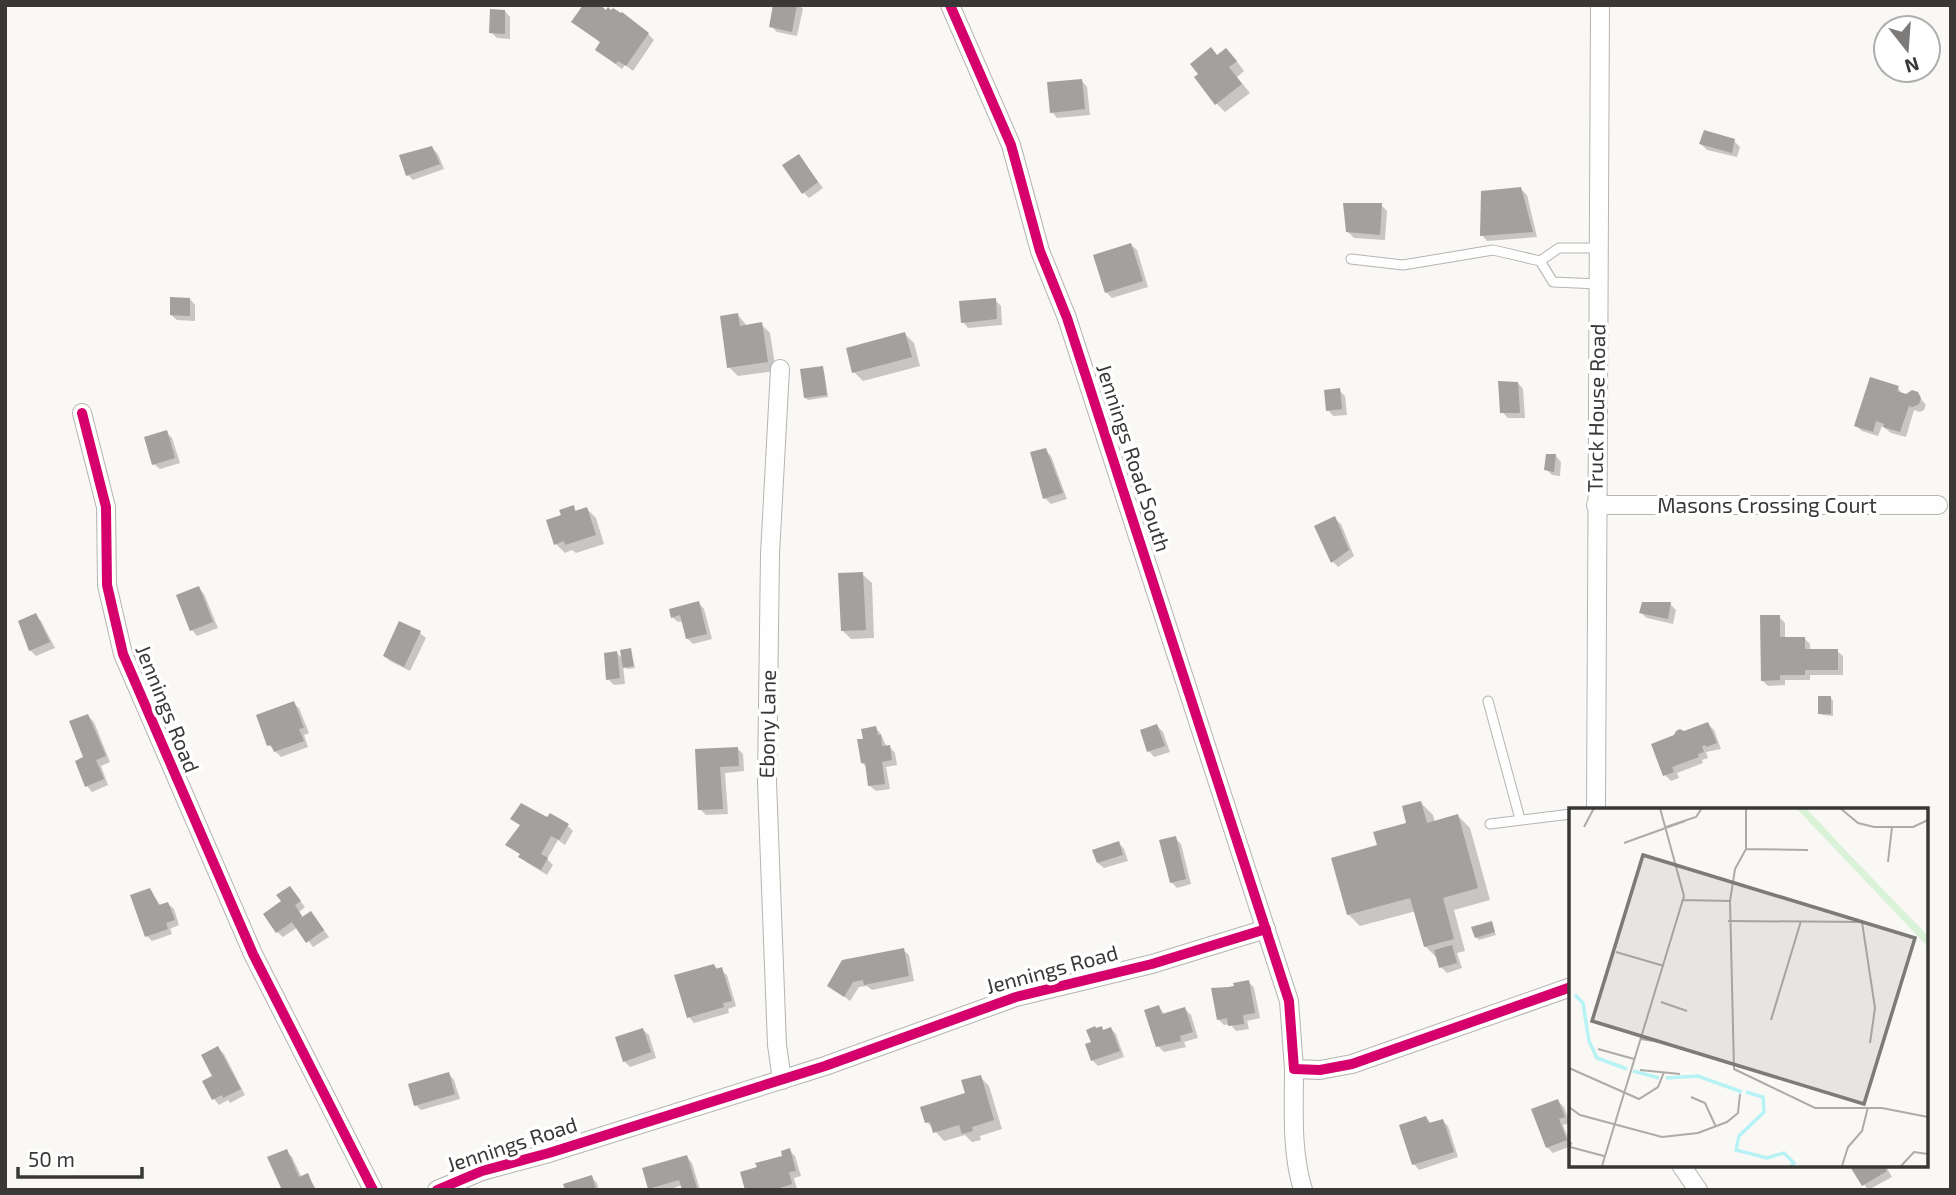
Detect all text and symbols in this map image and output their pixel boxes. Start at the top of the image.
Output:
north arrow [1872,14,1942,84]
text: N [1902,53,1922,79]
street label: Truck House Road [1582,323,1609,493]
street label: Jennings Road South [1092,360,1177,555]
street label: Masons Crossing Court [1657,492,1877,517]
street label: Jennings Road [131,641,205,776]
street label: Ebony Lane [753,669,780,779]
inset map [1569,808,1928,1167]
street label: Jennings Road [983,939,1120,998]
street label: Jennings Road [443,1111,580,1176]
scale bar [18,1136,142,1180]
text: 50 m [28,1146,75,1171]

